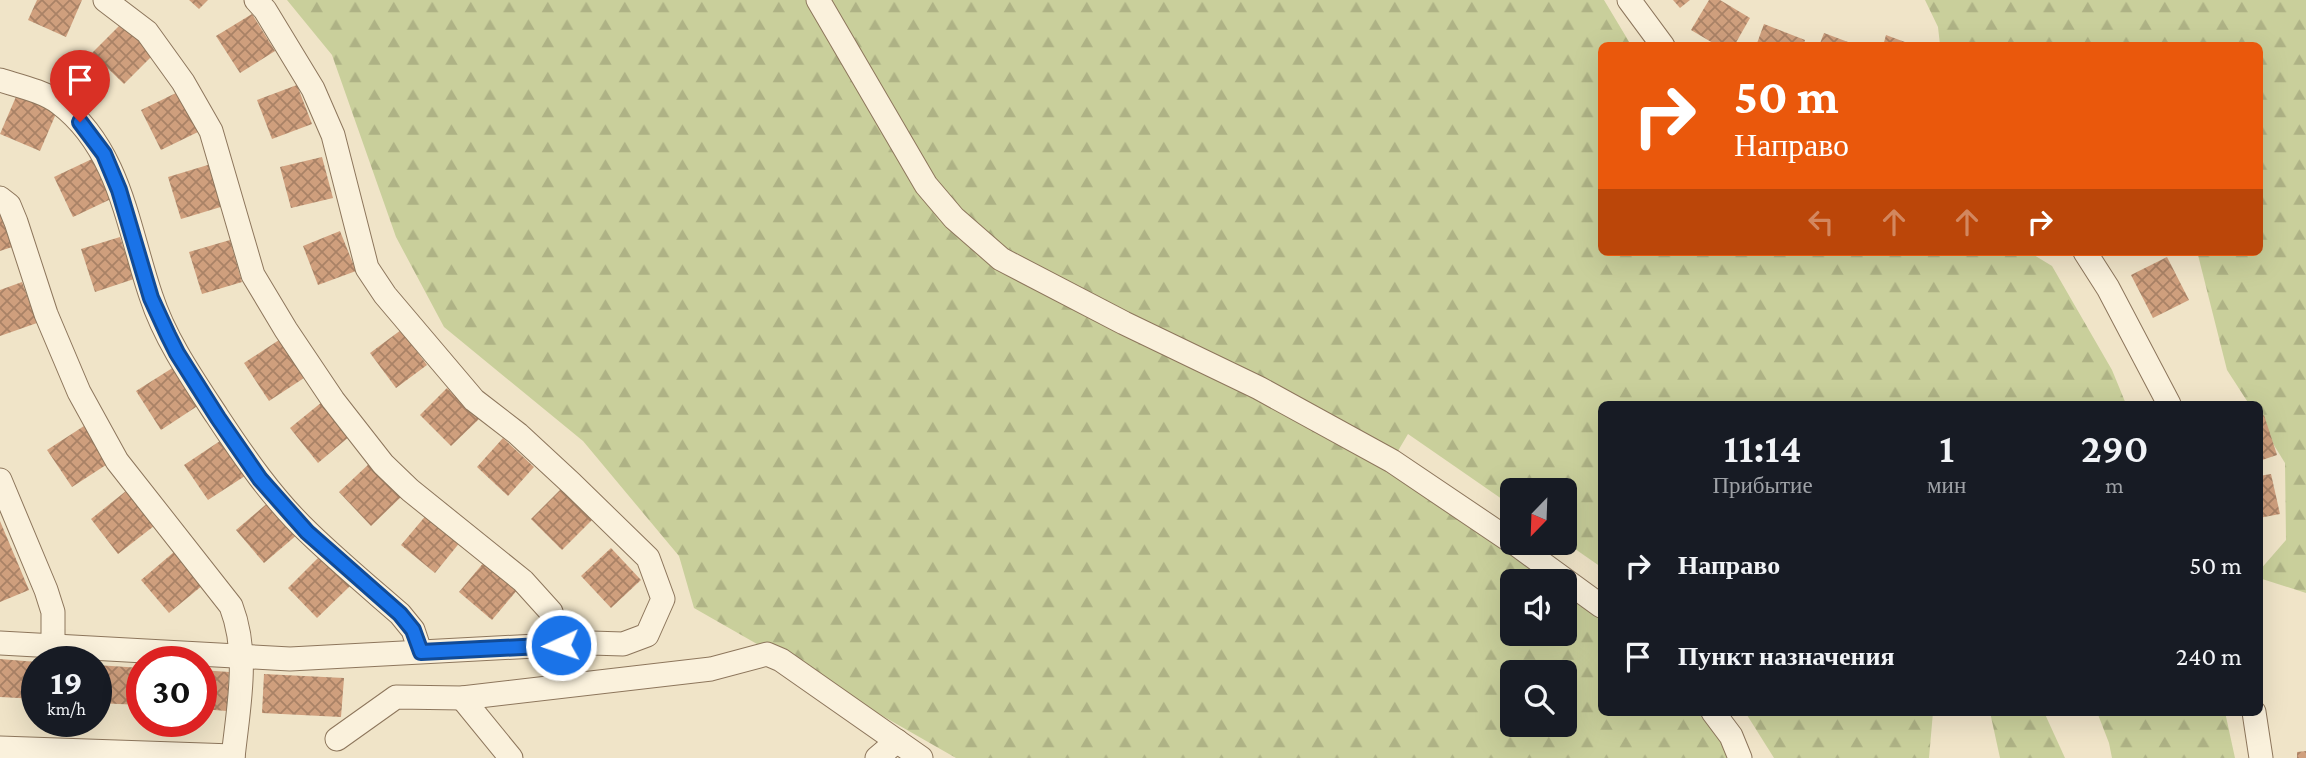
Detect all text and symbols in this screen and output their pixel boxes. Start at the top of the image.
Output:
pin [50,50,110,122]
icon: arrive [61,61,99,99]
text: 50 m [1734,69,1839,124]
icon: right [1619,70,1710,161]
text: Направо [1734,127,1849,163]
icon: left [1802,203,1840,241]
icon: ahead [1875,203,1913,241]
icon: ahead [1948,203,1986,241]
icon: right [2021,203,2059,241]
text: 11:14 [1723,424,1802,471]
text: 1 [1939,424,1954,471]
text: 290 [2081,424,2149,471]
text: Прибытие [1712,472,1813,498]
text: мин [1927,472,1966,498]
text: m [2105,472,2124,498]
north arrow [1500,478,1577,555]
map controls [1500,478,1577,737]
icon: right [1619,547,1657,585]
text: Направо [1678,551,1780,580]
text: 50 m [2189,551,2242,580]
button: sound [1500,569,1577,646]
position arrow [524,608,598,682]
icon: arrive [1619,638,1657,676]
text: Пункт назначения [1678,642,1895,671]
text: 240 m [2176,642,2242,671]
speed limit sign: 30 [126,646,217,737]
button: search [1500,660,1577,737]
text: 19 [50,663,83,702]
text: km/h [47,699,86,719]

